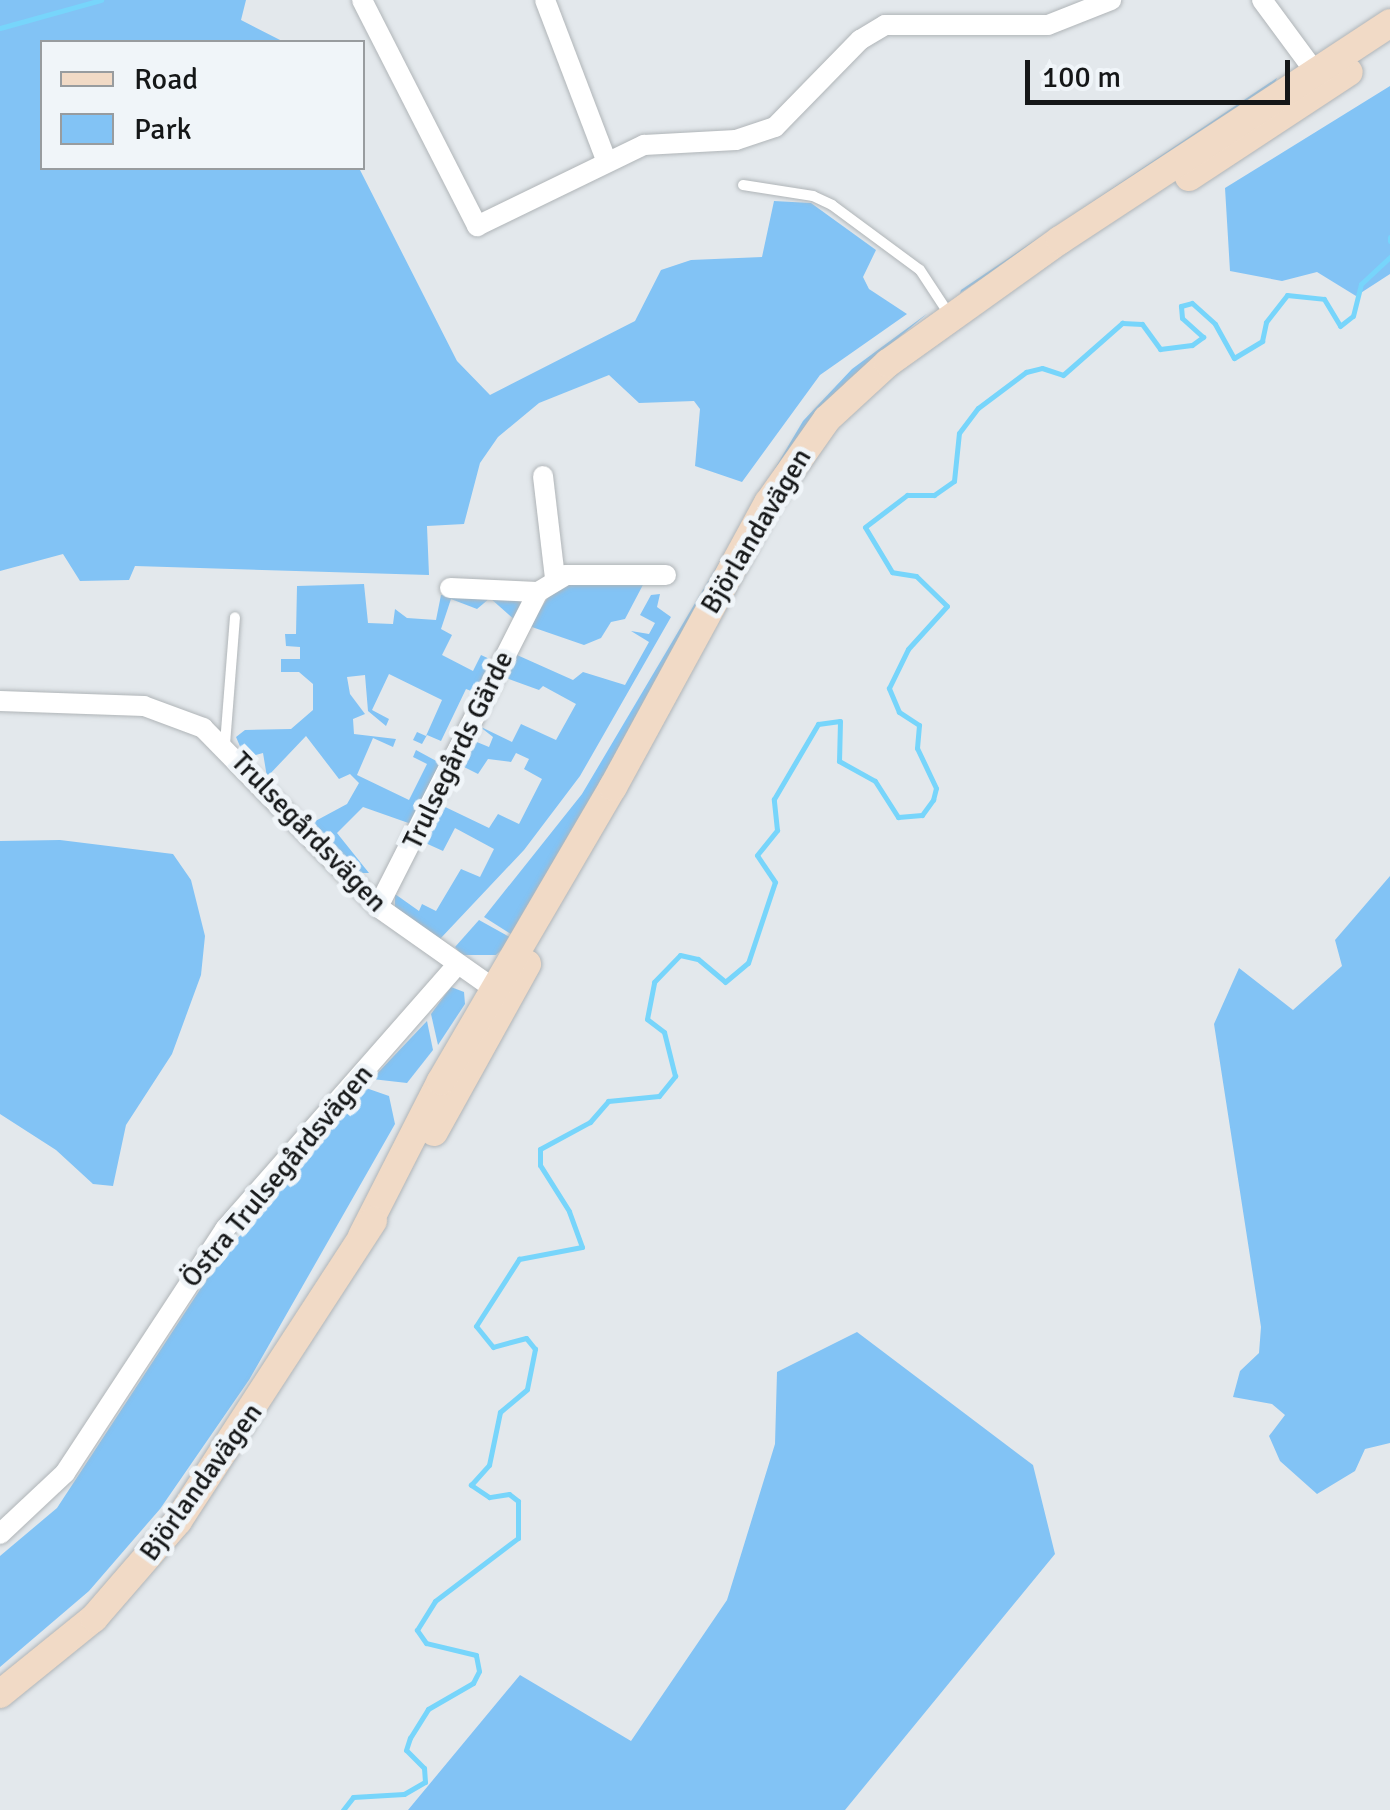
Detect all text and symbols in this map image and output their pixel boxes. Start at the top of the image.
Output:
legend [40,40,365,170]
scale bar [1030,40,1295,102]
text: 100 m [1042,59,1121,96]
text: Road [134,61,198,98]
text: Park [134,111,192,148]
street label: Björlandavägen [694,442,818,620]
street label: Trulsegårds Gärde [396,646,520,854]
street label: Trulsegårdsvägen [224,745,394,919]
street label: Östra Trulsegårdsvägen [174,1058,380,1294]
street label: Björlandavägen [133,1397,269,1567]

